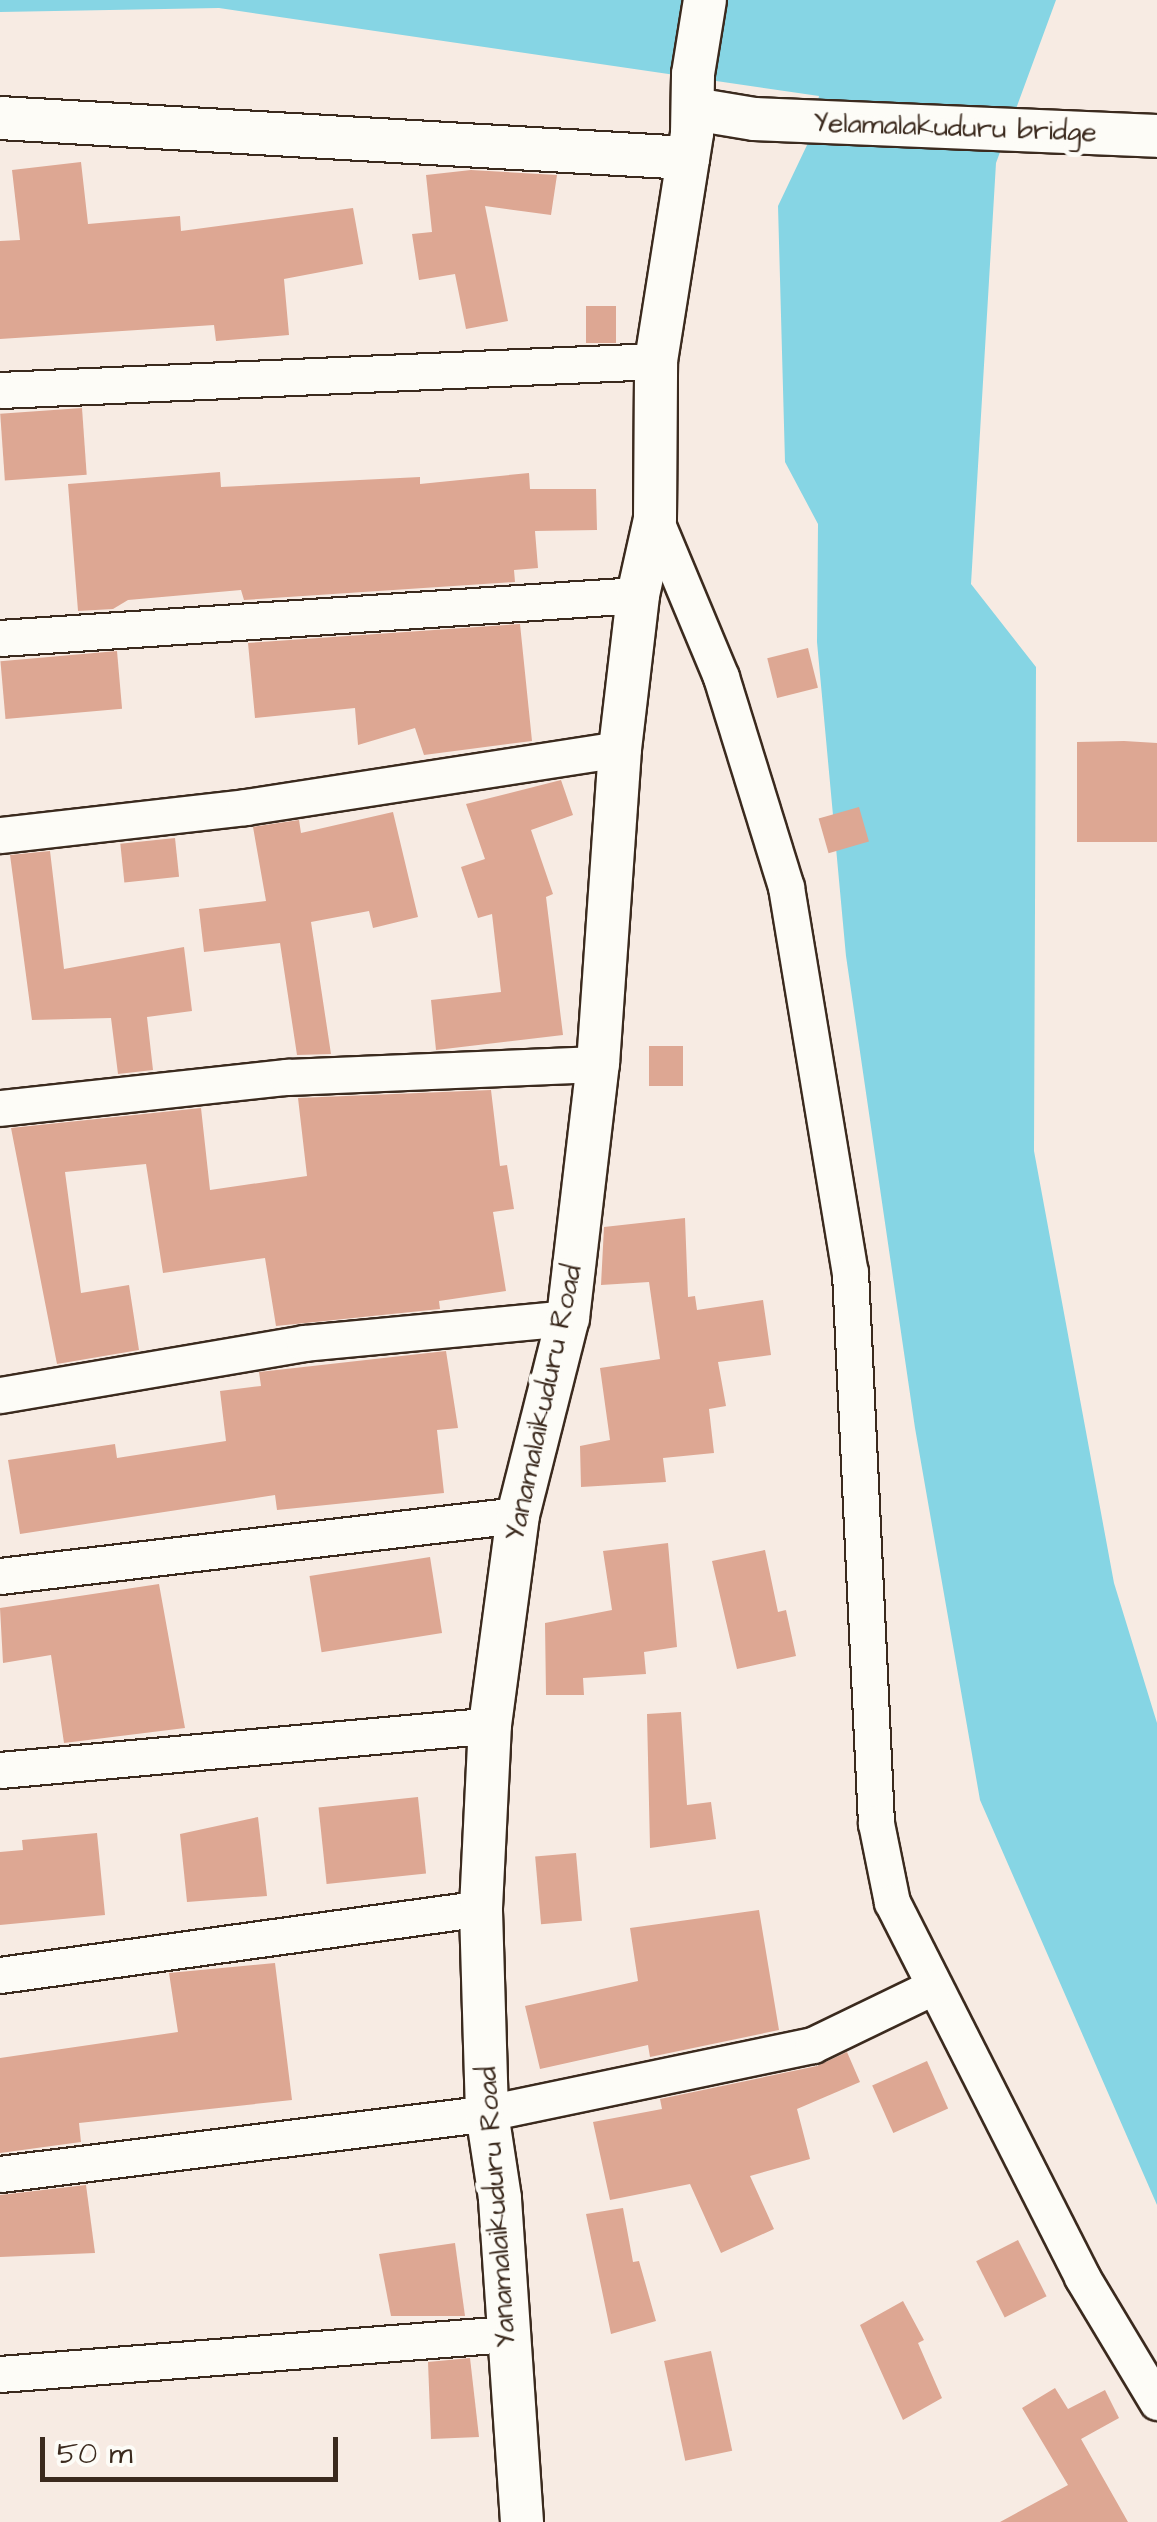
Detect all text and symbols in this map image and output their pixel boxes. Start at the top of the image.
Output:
street label: Yelamalakuduru bridge [813,106,1097,150]
street label: Yanamalaikuduru Road [498,1262,590,1544]
street label: Yanamalaikuduru Road [470,2065,524,2349]
scale bar [45,2417,342,2479]
text: 50 m [57,2433,133,2475]

